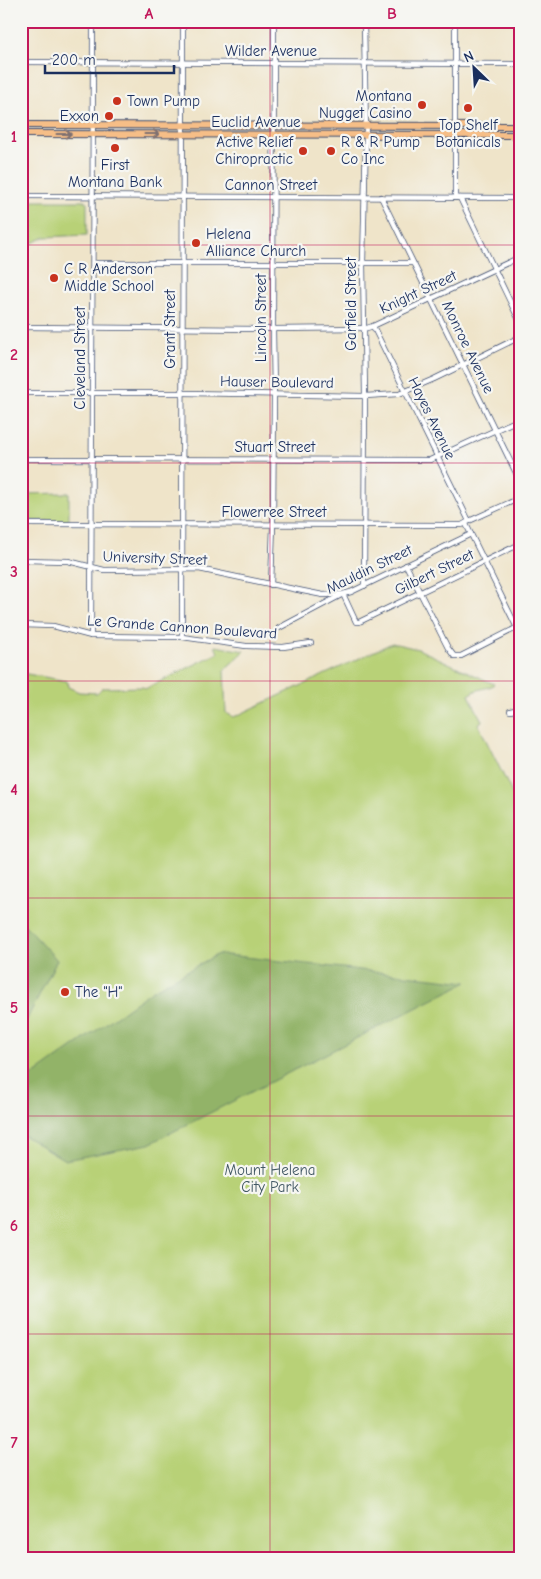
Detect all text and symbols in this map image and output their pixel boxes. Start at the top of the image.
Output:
text: A [145,5,154,23]
text: B [387,5,397,23]
scale bar [45,42,174,74]
street label: Wilder Avenue [225,42,317,60]
north arrow [448,42,498,92]
text: N [461,47,476,66]
text: 200 m [52,51,96,69]
place label: Montana Nugget Casino [319,87,412,122]
place label: Town Pump [127,92,200,110]
marker: Town Pump [111,95,123,107]
marker: Montana Nugget Casino [416,99,428,111]
marker: Top Shelf Botanicals [462,102,474,114]
place label: Exxon [60,107,99,125]
marker: Exxon [103,110,115,122]
street label: Euclid Avenue [211,113,301,131]
place label: Top Shelf Botanicals [436,116,500,151]
text: 1 [11,128,17,146]
one-way arrow [56,129,72,139]
one-way arrow [144,129,160,139]
place label: Active Relief Chiropractic [215,133,294,168]
place label: R & R Pump Co Inc [341,133,420,168]
marker: First Montana Bank [109,142,121,154]
marker: Active Relief Chiropractic [297,145,309,157]
marker: R & R Pump Co Inc [325,145,337,157]
place label: First Montana Bank [68,156,163,191]
street label: Cannon Street [225,176,318,194]
place label: Helena Alliance Church [206,225,306,260]
marker: Helena Alliance Church [190,237,202,249]
street label: Garfield Street [342,257,360,351]
place label: C R Anderson Middle School [64,260,154,295]
street label: Knight Street [377,266,460,318]
marker: C R Anderson Middle School [48,272,60,284]
street label: Lincoln Street [252,273,270,362]
street label: Grant Street [161,289,179,369]
street label: Monroe Avenue [438,298,498,397]
street label: Cleveland Street [71,306,89,410]
text: 2 [10,346,18,364]
street label: Hauser Boulevard [220,372,334,392]
street label: Hayes Avenue [404,374,460,463]
street label: Stuart Street [235,438,316,456]
street label: Flowerree Street [221,503,327,521]
street label: Mauldin Street [323,540,416,598]
street label: Gilbert Street [391,545,477,599]
street label: University Street [102,547,208,569]
text: 3 [10,563,18,581]
street label: Le Grande Cannon Boulevard [86,611,278,643]
text: 4 [10,781,18,799]
place label: The "H" [75,983,123,1001]
marker: The "H" [59,986,71,998]
text: 5 [10,999,18,1017]
park label: Mount Helena City Park [225,1161,315,1196]
text: 6 [10,1217,18,1235]
text: 7 [10,1434,18,1452]

